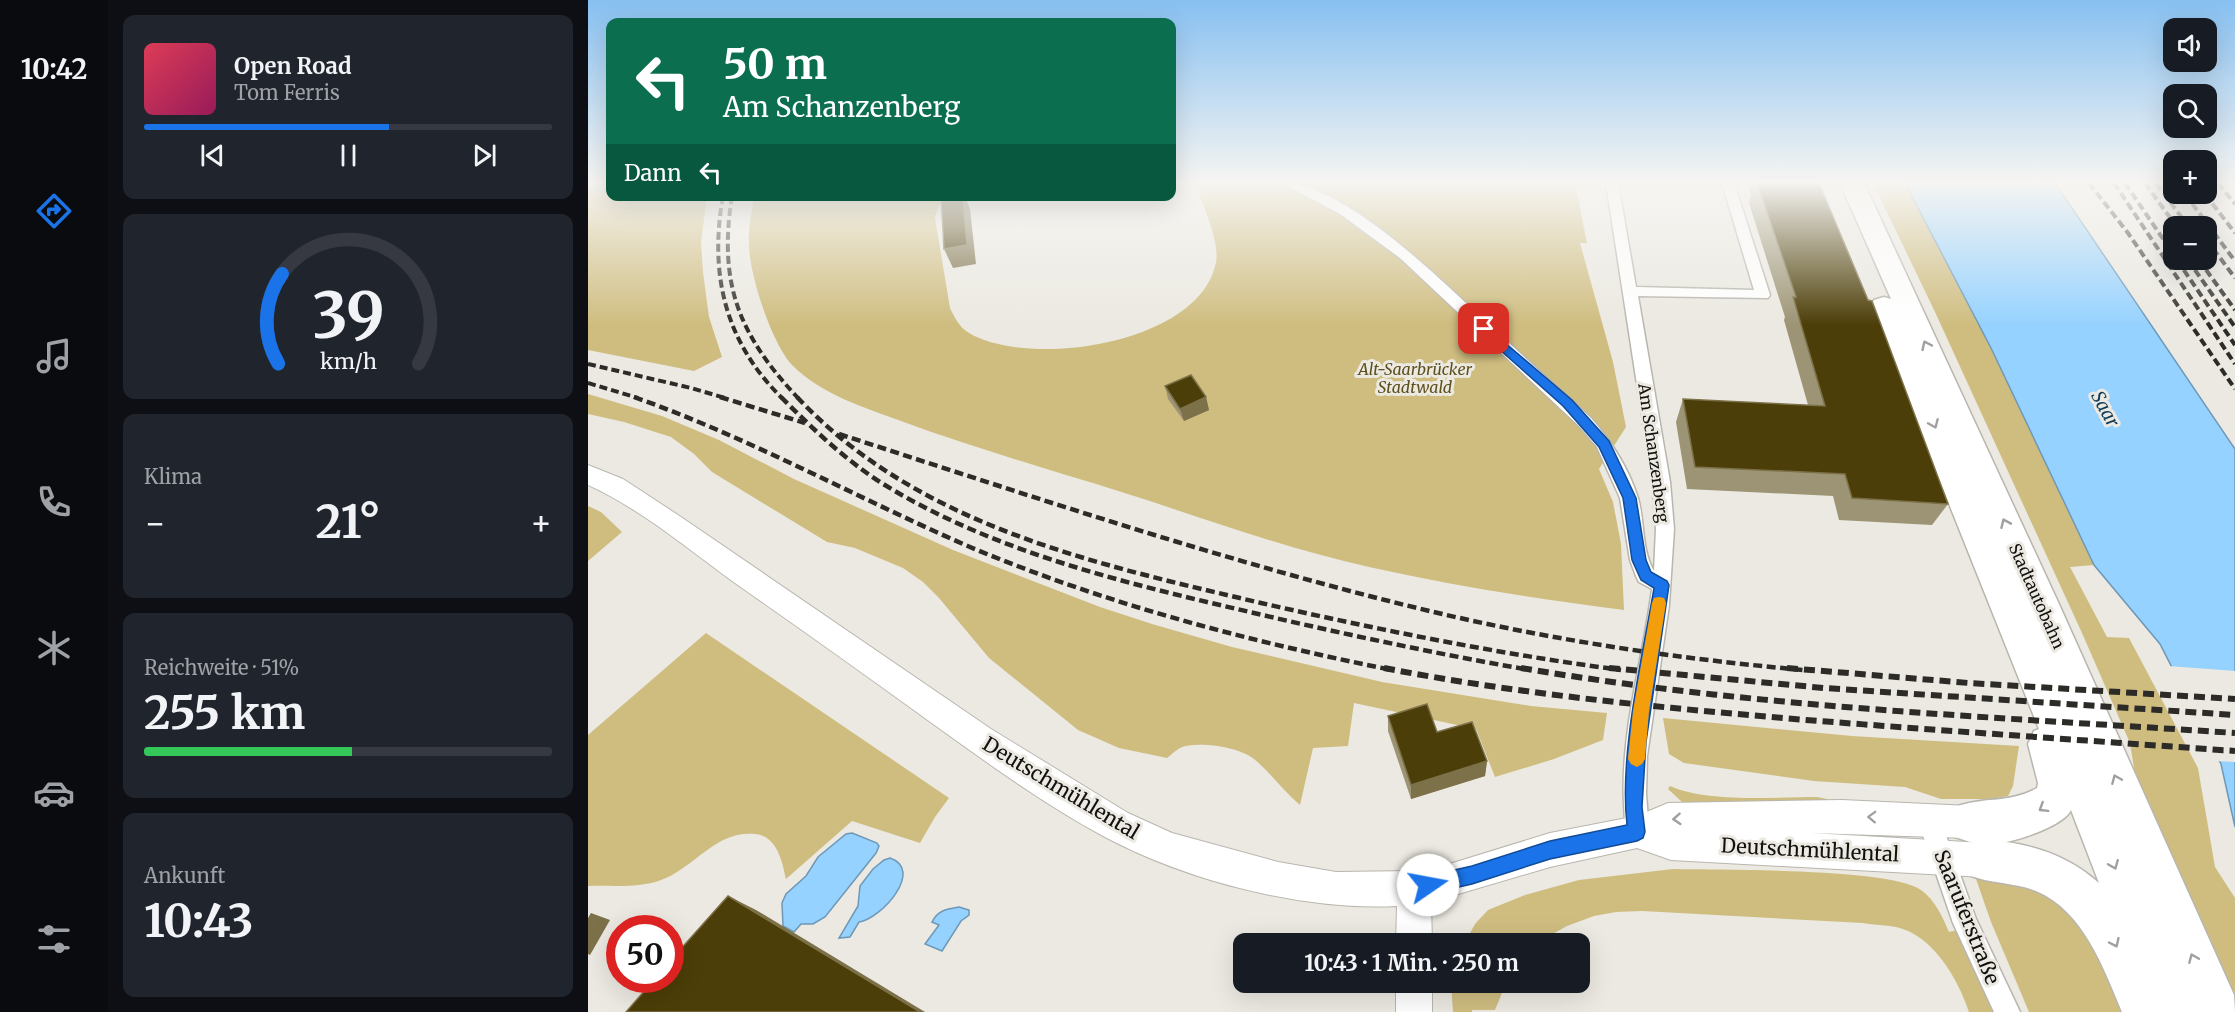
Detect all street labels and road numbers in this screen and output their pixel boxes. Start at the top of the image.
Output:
street label: Am Schanzenberg [1634,381,1674,524]
street label: Stadtautobahn [2005,540,2069,652]
street label: Deutschmühlental [978,731,1144,844]
street label: Deutschmühlental [1720,832,1900,867]
street label: Saaruferstraße [1929,846,2006,988]

